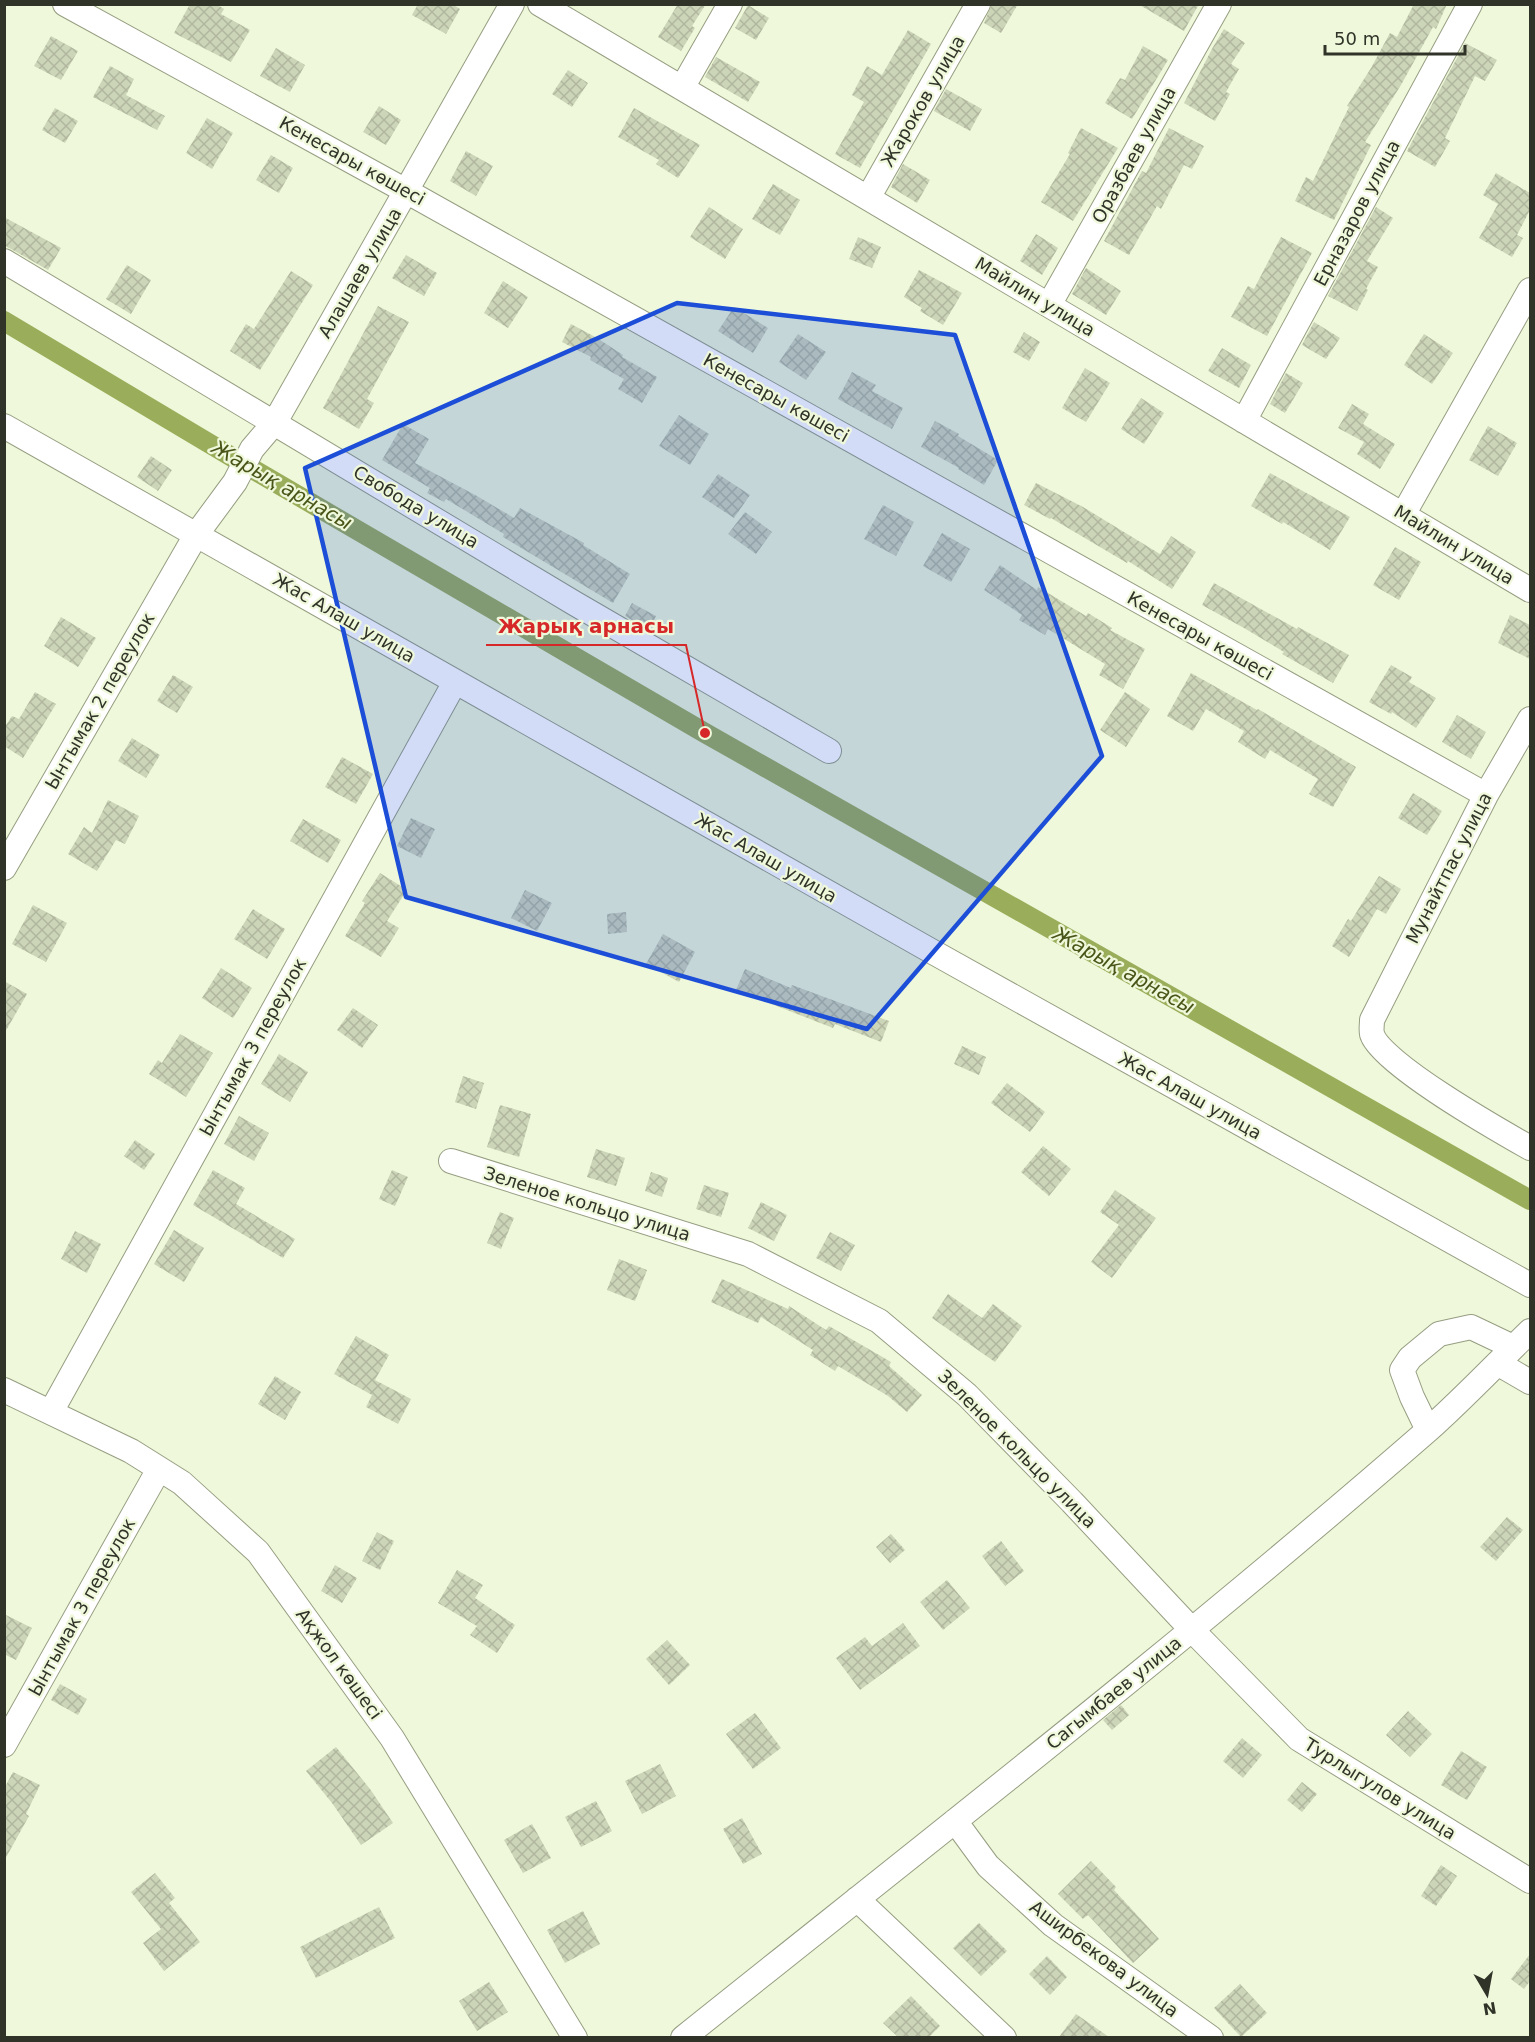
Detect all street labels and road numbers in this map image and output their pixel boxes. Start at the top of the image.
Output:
street label: Жароков улица [876,31,969,170]
street label: Оразбаев улица [1087,83,1180,227]
street label: Кенесары көшесі [276,112,429,209]
street label: Ерназаров улица [1309,136,1404,289]
street label: Алашаев улица [314,204,405,342]
street label: Майлин улица [972,253,1099,341]
street label: Кенесары көшесі [700,349,853,446]
street label: Свобода улица [350,461,483,552]
street label: Майлин улица [1391,501,1518,589]
street label: Жас Алаш улица [270,568,419,667]
street label: Кенесары көшесі [1124,587,1277,684]
street label: Ынтымак 2 переулок [40,609,159,793]
street label: Мунайтпас улица [1401,789,1496,947]
street label: Жас Алаш улица [692,808,841,907]
street label: Ынтымак 3 переулок [195,954,310,1139]
street label: Жас Алаш улица [1115,1048,1265,1144]
street label: Зеленое кольцо улица [481,1162,693,1245]
street label: Зеленое кольцо улица [934,1365,1101,1532]
street label: Ынтымак 3 переулок [24,1514,139,1699]
street label: Ақжол көшесі [292,1604,387,1723]
street label: Сагымбаев улица [1042,1632,1185,1753]
street label: Турлыгулов улица [1300,1733,1460,1844]
street label: Аширбекова улица [1026,1896,1183,2021]

